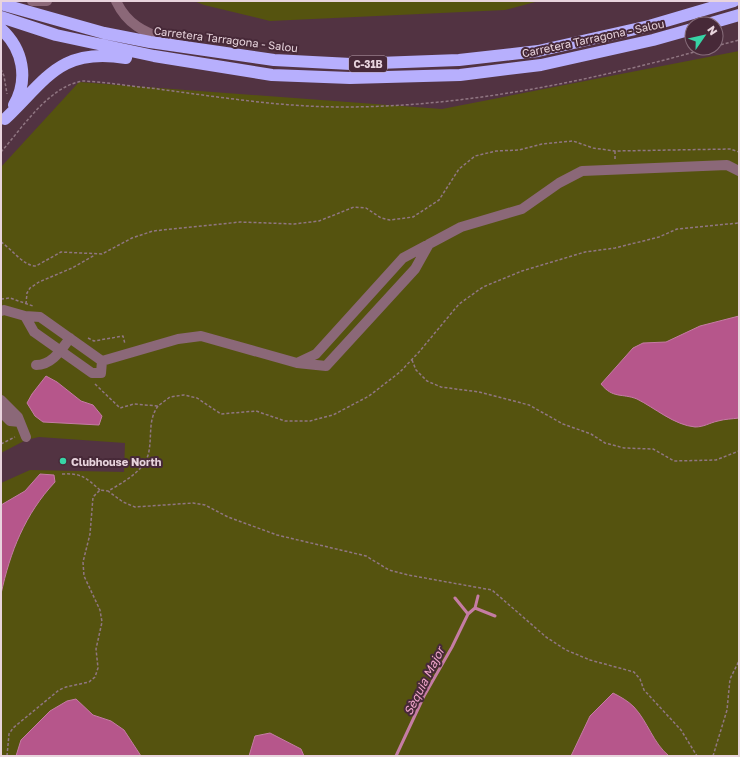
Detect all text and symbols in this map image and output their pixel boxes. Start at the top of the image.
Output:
north arrow [684,16,724,56]
street label: Carretera Tarragona - Salou [521,17,665,59]
text: N [705,23,720,37]
street label: Carretera Tarragona - Salou [153,24,299,54]
road number: C-31B [349,56,387,72]
place label: Clubhouse North [71,455,162,468]
marker: Clubhouse North [58,456,68,466]
water label: Sèquia Major [400,642,449,718]

